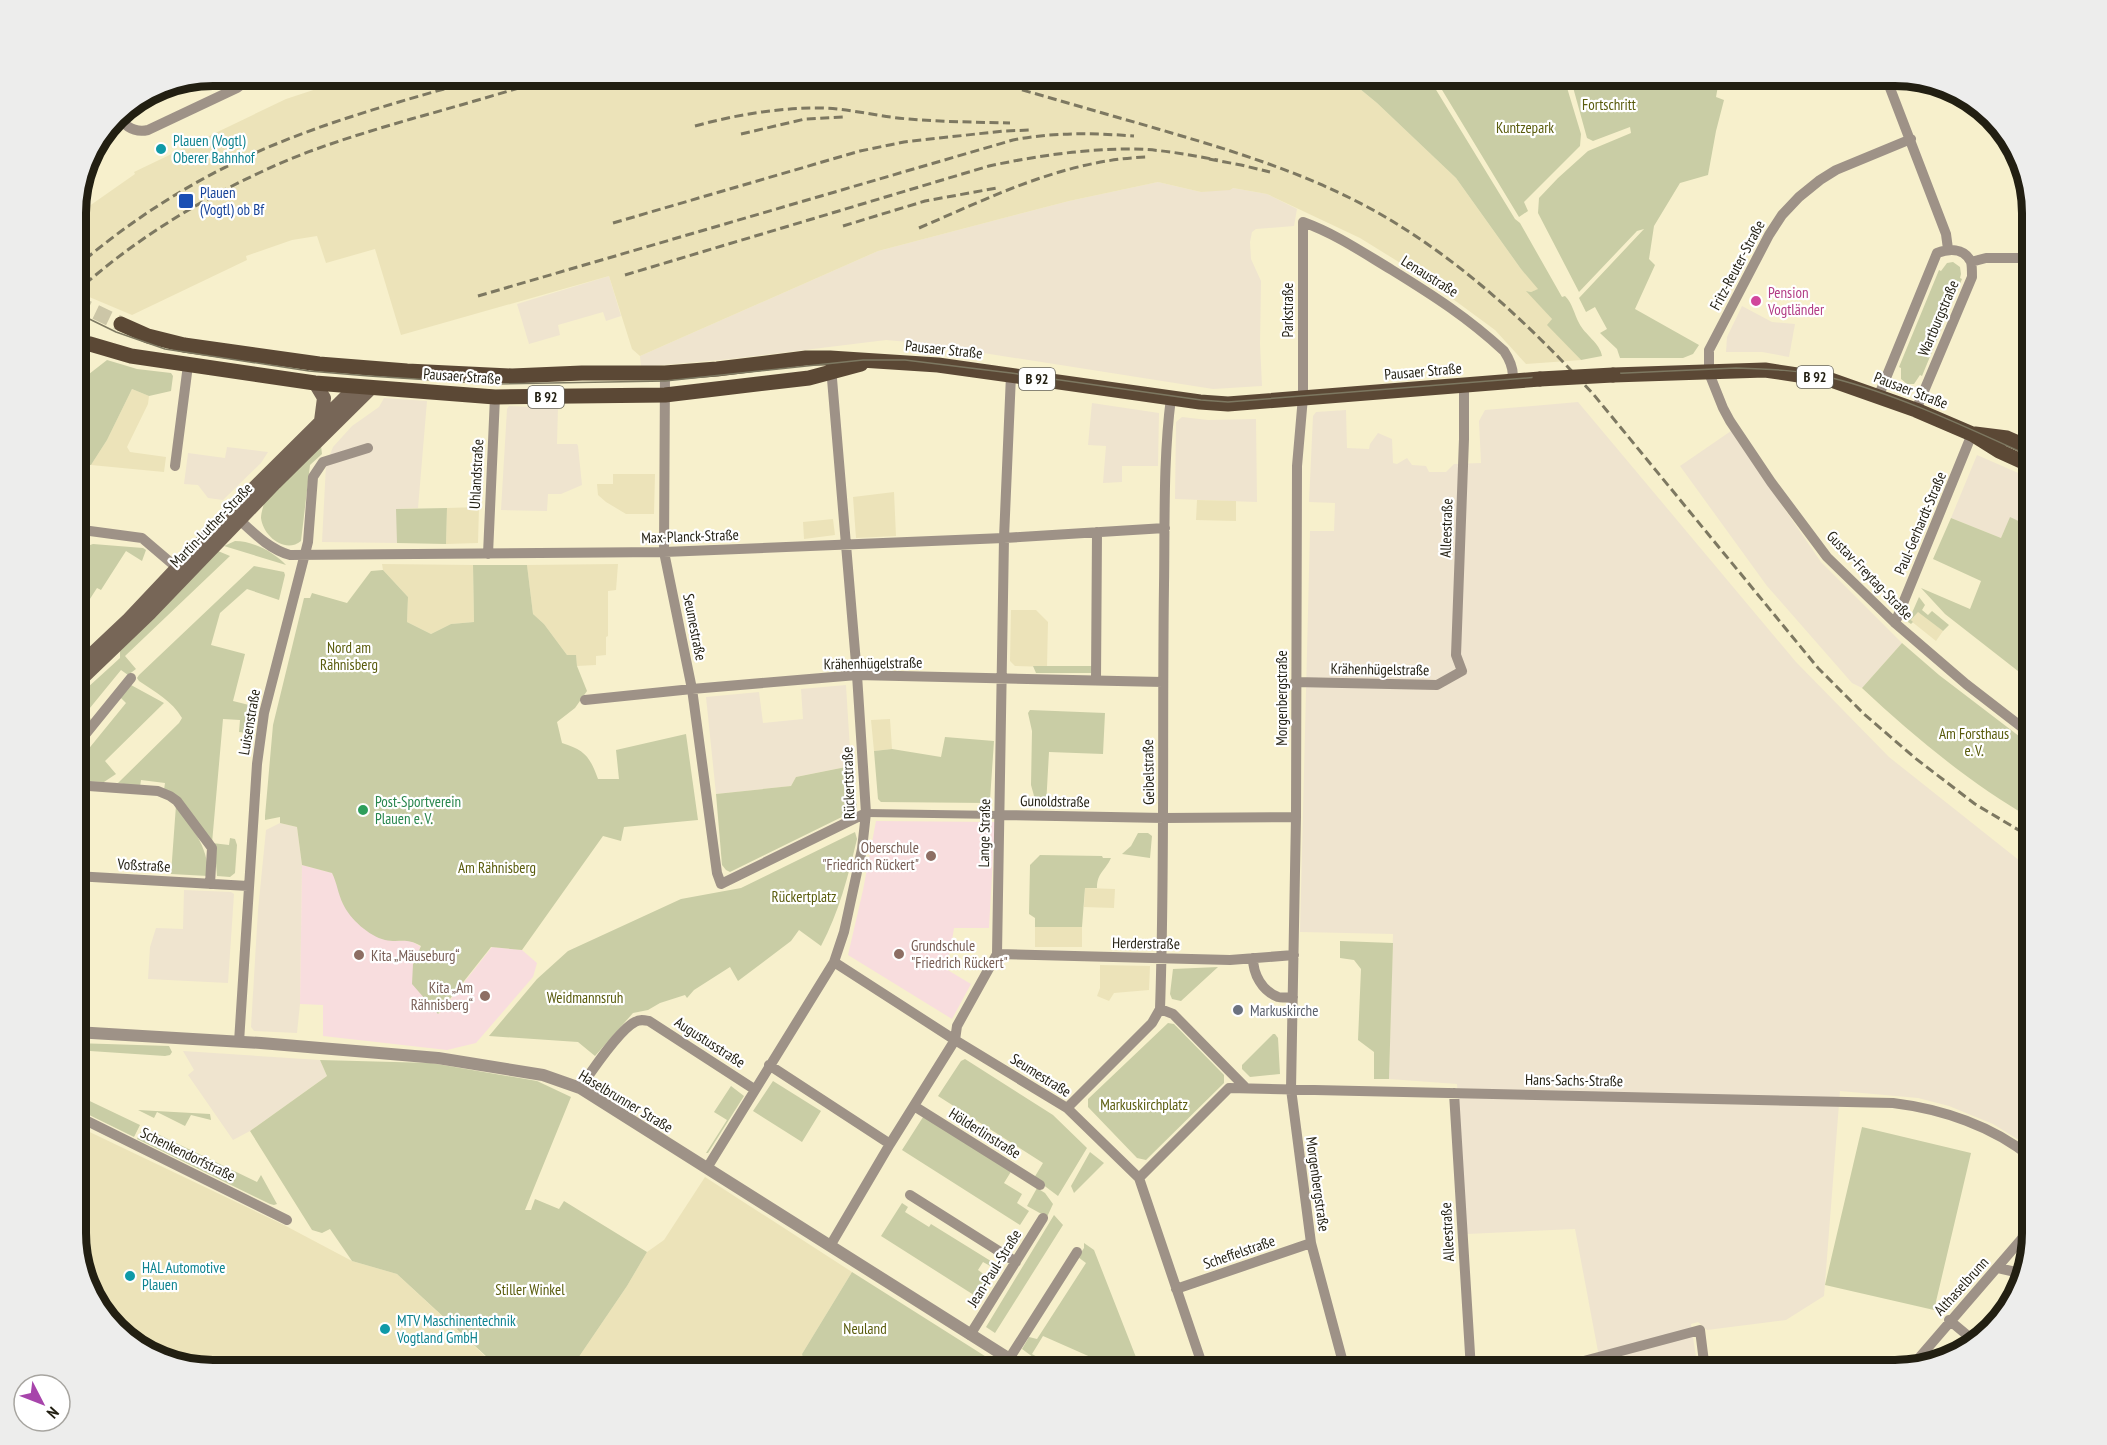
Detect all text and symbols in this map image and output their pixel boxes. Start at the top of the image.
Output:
park label: Fortschritt [1582,95,1636,114]
park label: Kuntzepark [1496,118,1554,137]
place label: Plauen (Vogtl) Oberer Bahnhof [173,131,256,167]
marker: Plauen (Vogtl) Oberer Bahnhof [154,142,168,156]
place label: Plauen (Vogtl) ob Bf [200,183,265,219]
marker: Plauen (Vogtl) ob Bf [177,192,195,210]
street label: Fritz-Reuter-Straße [1705,217,1769,313]
street label: Lenaustraße [1398,251,1462,301]
street label: Wartburgstraße [1914,277,1962,359]
street label: Parkstraße [1278,282,1297,338]
place label: Pension Vogtländer [1767,283,1825,319]
marker: Pension Vogtländer [1749,294,1763,308]
street label: Pausaer Straße [904,335,984,363]
street label: Pausaer Straße [1384,358,1462,384]
street label: Pausaer Straße [423,364,501,388]
road number: B 92 [1797,366,1833,388]
street label: Pausaer Straße [1871,367,1951,413]
road number: B 92 [1019,368,1055,390]
road number: B 92 [528,386,564,408]
street label: Uhlandstraße [465,439,487,509]
street label: Paul-Gerhardt-Straße [1890,469,1950,577]
street label: Martin-Luther-Straße [166,479,256,571]
street label: Alleestraße [1435,498,1457,558]
street label: Max-Planck-Straße [641,525,739,547]
street label: Gustav-Freytag-Straße [1823,527,1917,623]
street label: Seumestraße [679,592,711,662]
park label: Nord am Rähnisberg [320,638,378,674]
street label: Morgenbergstraße [1272,650,1291,746]
street label: Krähenhügelstraße [824,653,922,673]
street label: Krähenhügelstraße [1331,659,1429,679]
street label: Luisenstraße [234,688,264,756]
park label: Am Forsthaus e. V. [1939,724,2009,760]
street label: Geibelstraße [1138,739,1158,805]
street label: Rückertstraße [837,747,859,819]
street label: Gunoldstraße [1020,791,1090,811]
place label: Post-Sportverein Plauen e. V. [375,792,461,828]
street label: Lange Straße [974,799,994,867]
marker: Post-Sportverein Plauen e. V. [356,803,370,817]
place label: Oberschule "Friedrich Rückert" [822,838,919,874]
marker: Oberschule "Friedrich Rückert" [924,849,938,863]
street label: Voßstraße [116,854,171,876]
park label: Am Rähnisberg [458,858,536,877]
park label: Rückertplatz [771,887,837,906]
street label: Herderstraße [1112,933,1180,953]
place label: Grundschule "Friedrich Rückert" [911,936,1008,972]
place label: Kita „Mäuseburg“ [371,946,460,965]
marker: Grundschule "Friedrich Rückert" [892,947,906,961]
marker: Kita „Mäuseburg“ [352,948,366,962]
place label: Kita „Am Rähnisberg“ [411,978,473,1014]
park label: Weidmannsruh [547,988,623,1007]
marker: Kita „Am Rähnisberg“ [478,989,492,1003]
place label: Markuskirche [1250,1001,1318,1020]
marker: Markuskirche [1231,1003,1245,1017]
street label: Augustusstraße [671,1012,749,1072]
street label: Seumestraße [1007,1049,1075,1101]
street label: Haselbrunner Straße [575,1065,677,1137]
street label: Hans-Sachs-Straße [1525,1070,1623,1090]
park label: Markuskirchplatz [1100,1095,1188,1114]
street label: Hölderlinstraße [946,1103,1024,1163]
street label: Schenkendorfstraße [137,1123,239,1185]
street label: Morgenbergstraße [1302,1135,1334,1233]
street label: Alleestraße [1436,1202,1458,1262]
street label: Jean-Paul-Straße [962,1226,1025,1311]
street label: Scheffelstraße [1201,1231,1277,1273]
street label: Althaselbrunn [1930,1253,1992,1319]
place label: HAL Automotive Plauen [142,1258,225,1294]
marker: HAL Automotive Plauen [123,1269,137,1283]
park label: Stiller Winkel [495,1280,565,1299]
place label: MTV Maschinentechnik Vogtland GmbH [396,1311,516,1347]
park label: Neuland [843,1319,887,1338]
marker: MTV Maschinentechnik Vogtland GmbH [378,1322,392,1336]
north arrow [12,1373,72,1433]
text: N [43,1403,63,1423]

